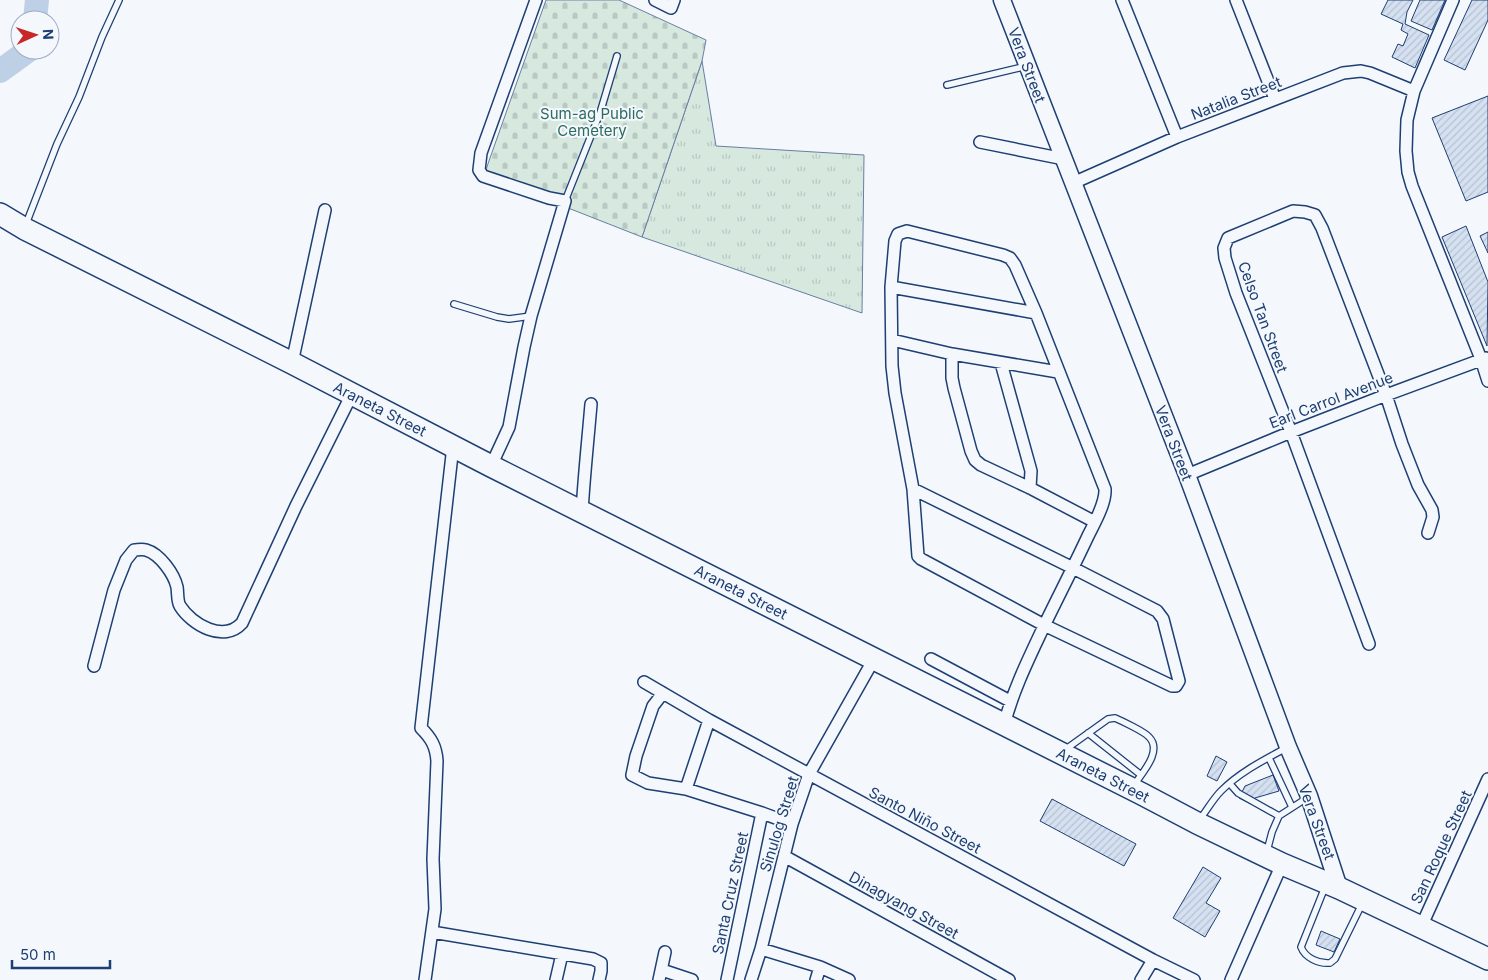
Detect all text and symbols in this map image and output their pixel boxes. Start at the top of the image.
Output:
north arrow [10,10,60,60]
street label: Vera Street [1004,25,1050,105]
text: N [40,29,57,40]
street label: Natalia Street [1188,72,1284,124]
park label: Sum-ag Public Cemetery [540,104,644,140]
street label: Celso Tan Street [1234,259,1292,375]
street label: Earl Carrol Avenue [1266,368,1396,432]
street label: Araneta Street [330,377,430,441]
street label: Vera Street [1151,403,1197,483]
street label: Araneta Street [691,560,791,624]
street label: Araneta Street [1053,743,1153,807]
street label: Sinulog Street [755,774,803,874]
street label: Santo Niño Street [866,782,984,858]
street label: Vera Street [1295,782,1339,862]
street label: San Roque Street [1406,787,1476,907]
street label: Santa Cruz Street [708,830,752,956]
street label: Dinagyang Street [846,867,962,943]
scale bar [12,938,110,970]
text: 50 m [20,945,56,964]

